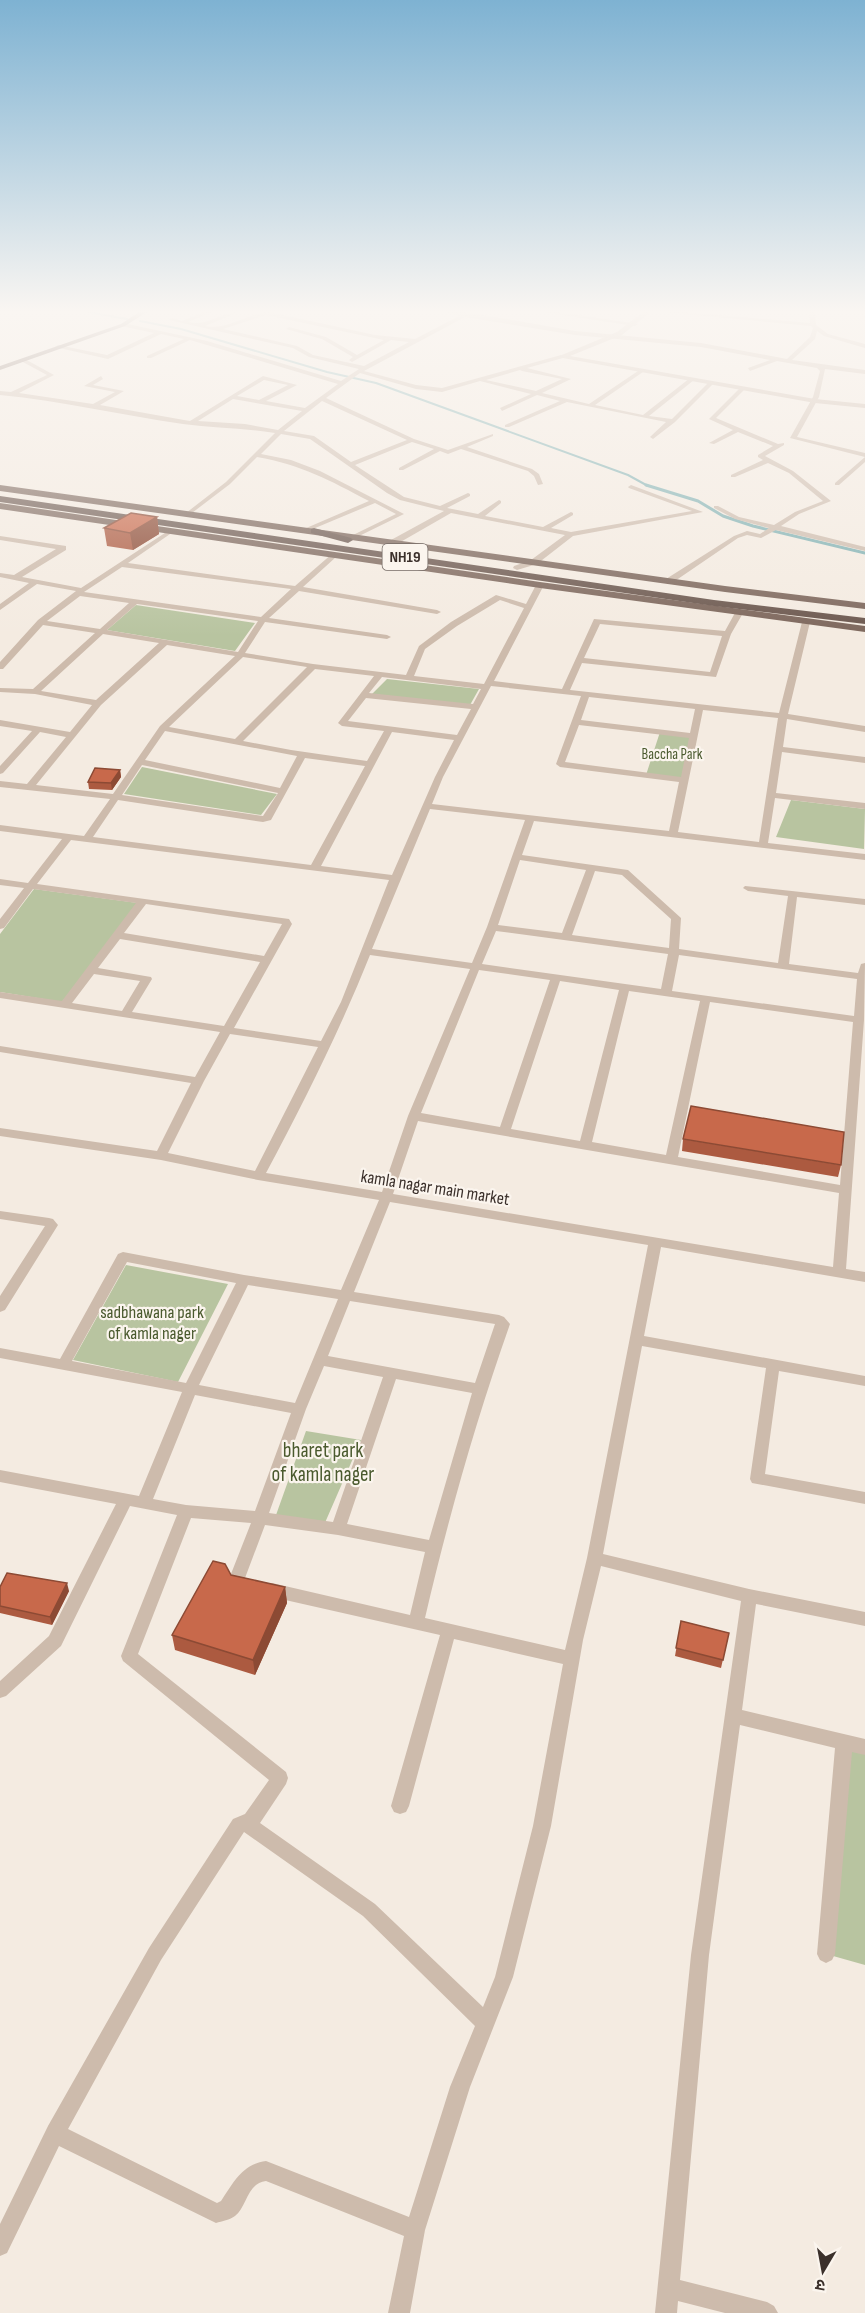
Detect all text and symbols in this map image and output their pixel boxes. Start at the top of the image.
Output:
road number: NH19 [382,544,428,570]
park label: Baccha Park [642,745,703,764]
street label: kamla nagar main market [359,1166,511,1210]
park label: sadbhawana park of kamla nager [100,1302,204,1344]
park label: bharet park of kamla nager [272,1438,374,1487]
north arrow [793,2241,853,2301]
text: उ [814,2274,827,2294]

